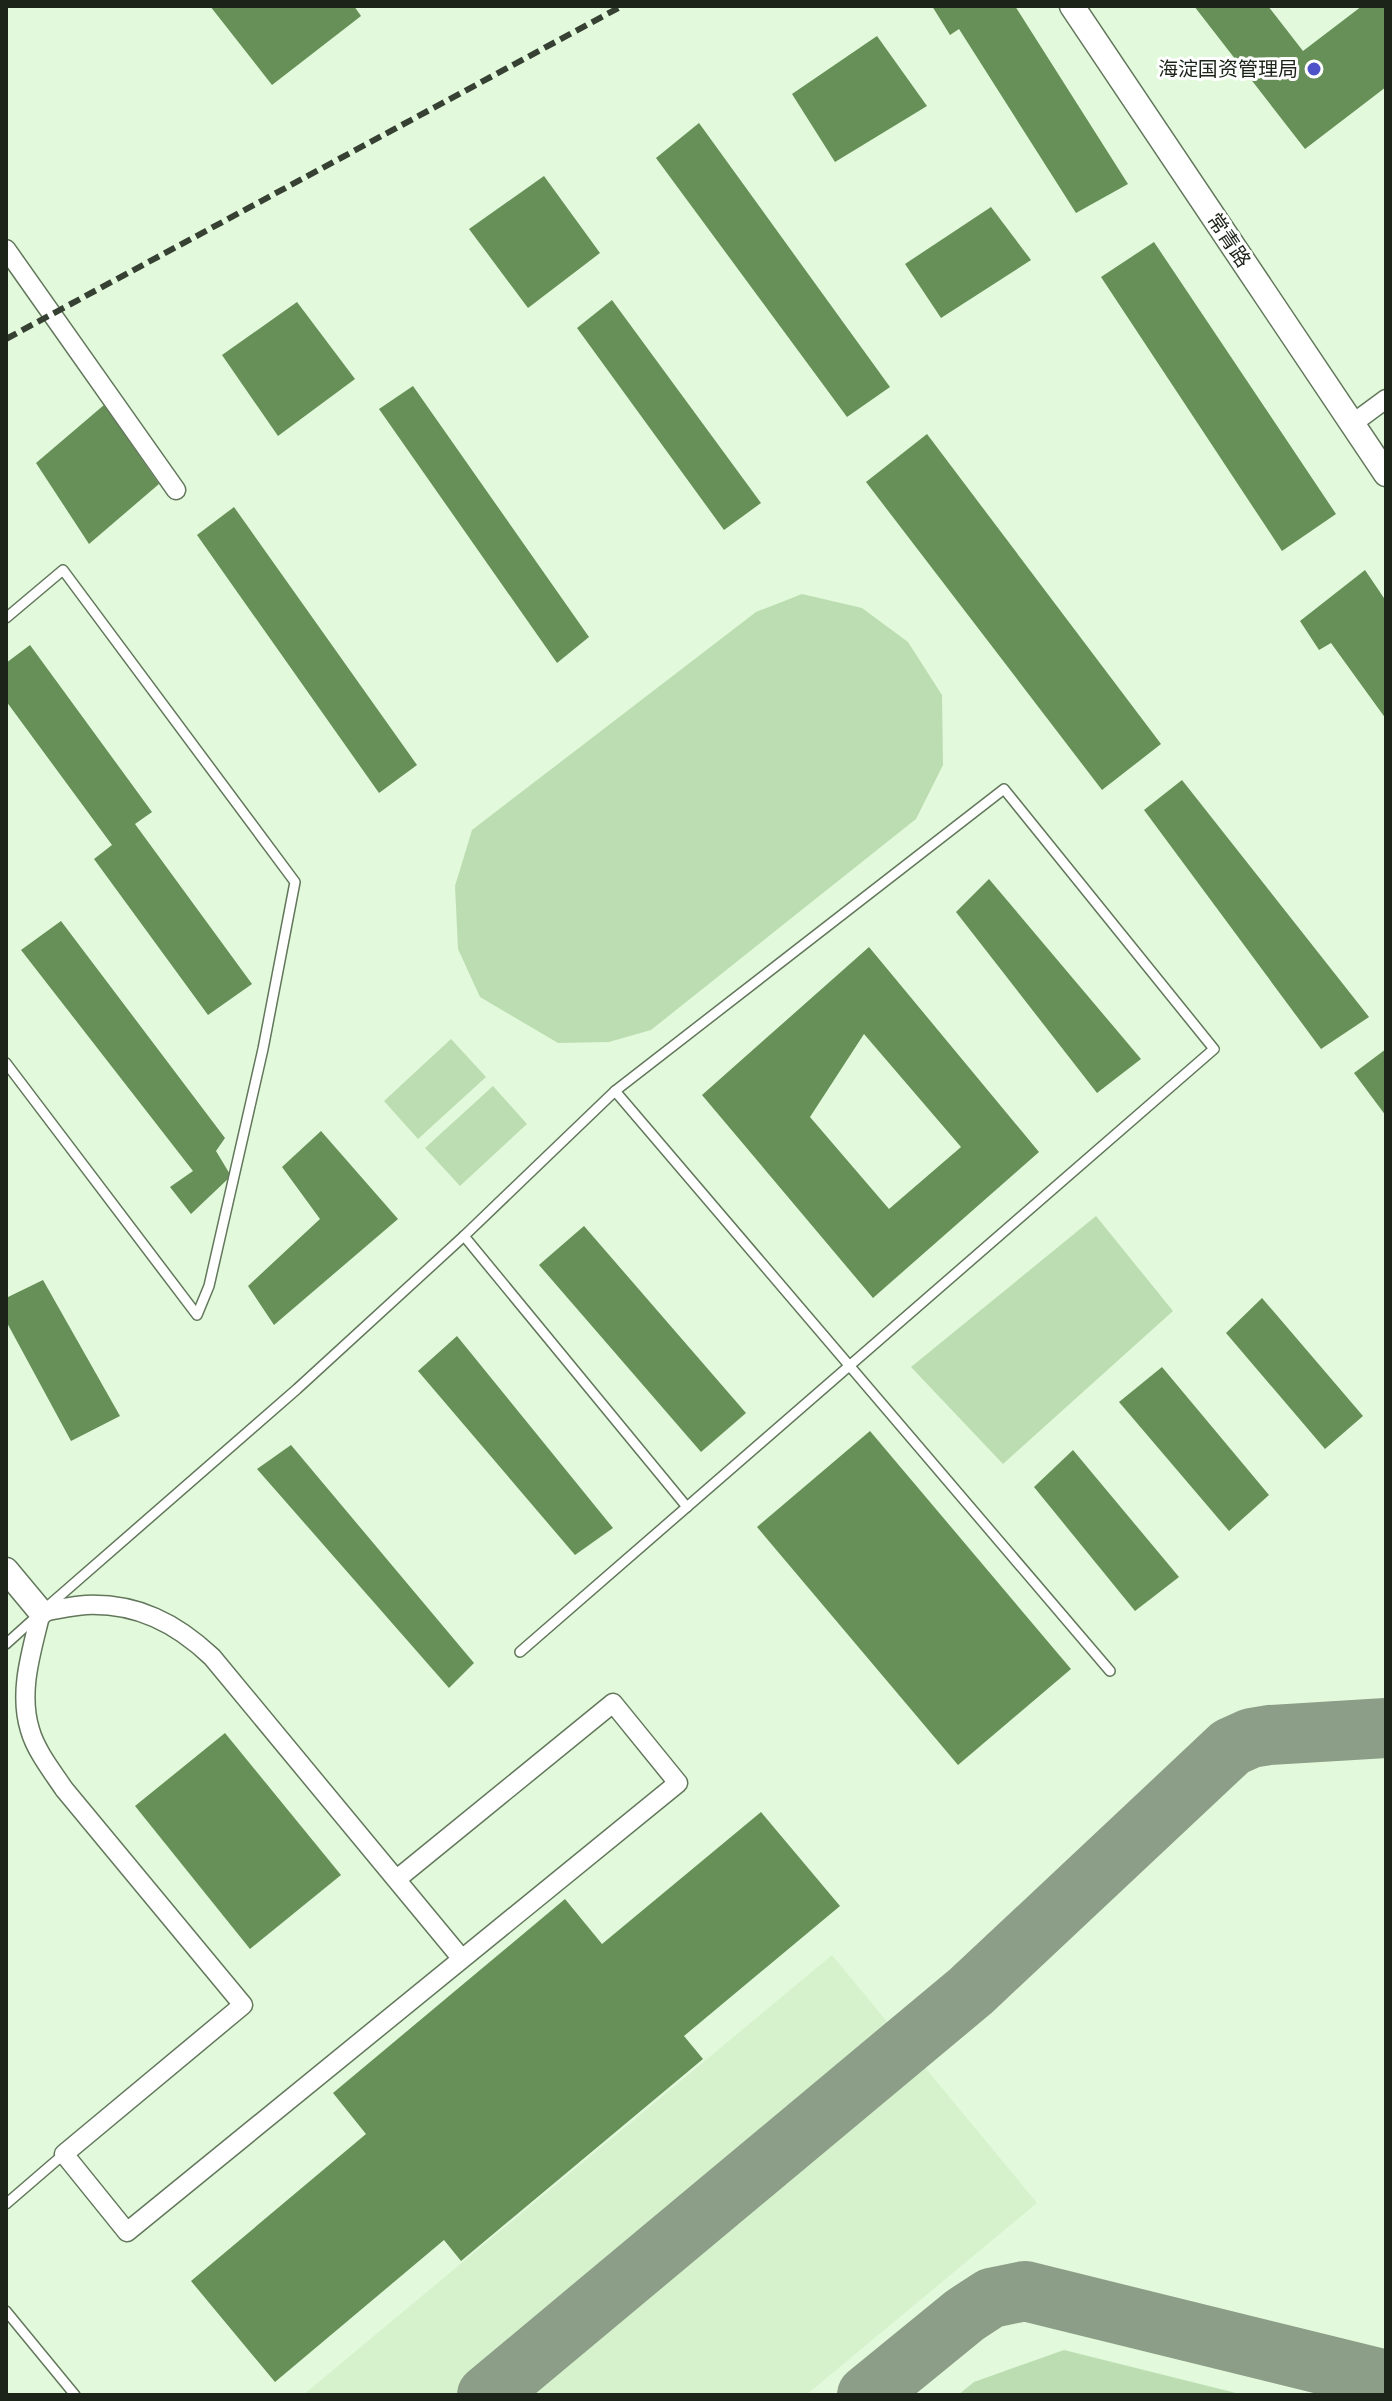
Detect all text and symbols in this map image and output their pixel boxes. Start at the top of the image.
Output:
place label: 海淀国资管理局 [1158,57,1298,81]
marker: 海淀国资管理局 [1305,60,1323,78]
street label: 常青路 [1202,208,1256,272]

